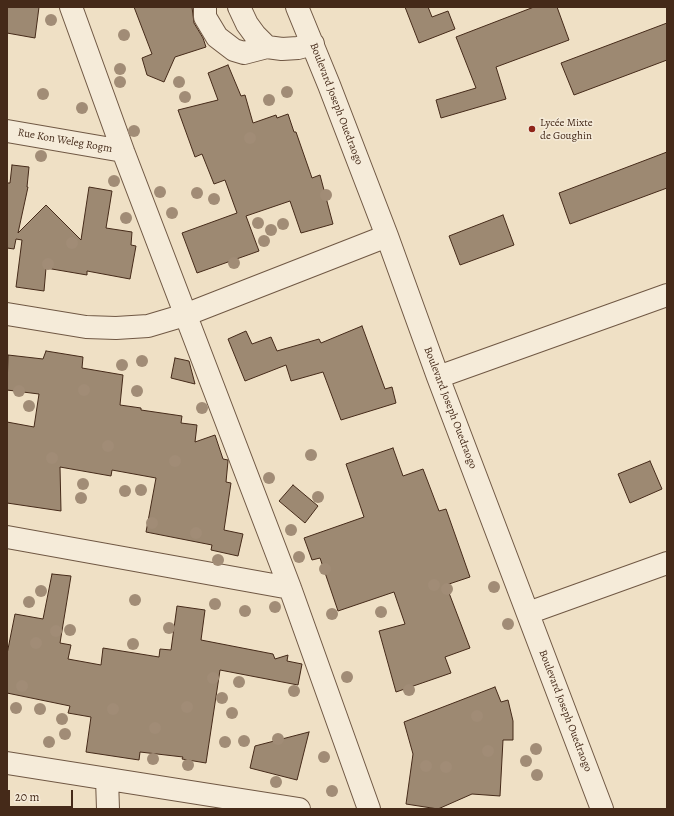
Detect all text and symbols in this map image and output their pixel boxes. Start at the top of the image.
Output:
street label: Boulevard Joseph Ouedraogo [307,41,365,167]
place label: Lycée Mixte de Goughin [540,116,593,142]
marker: Lycée Mixte de Goughin [527,124,537,134]
street label: Rue Kon Weleg Rogm [17,126,113,156]
street label: Boulevard Joseph Ouedraogo [421,345,479,471]
street label: Boulevard Joseph Ouedraogo [536,648,594,774]
scale bar [10,782,75,808]
text: 20 m [15,789,39,805]

